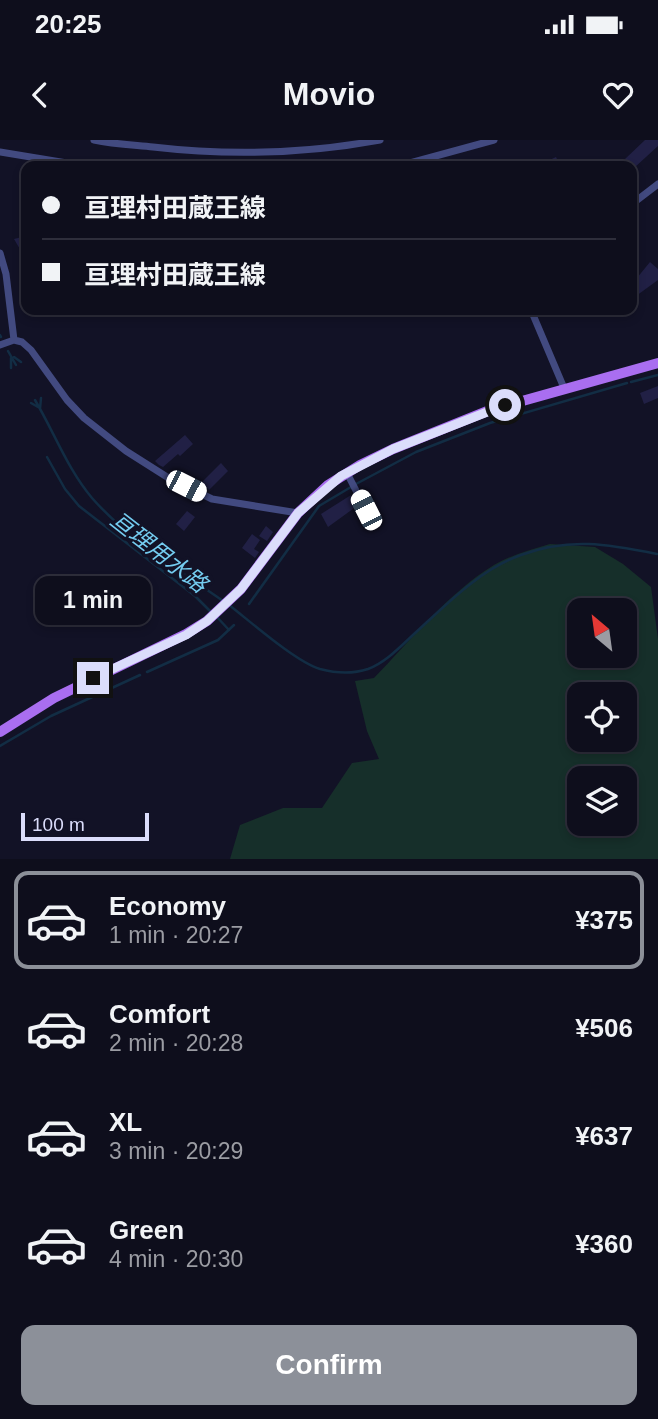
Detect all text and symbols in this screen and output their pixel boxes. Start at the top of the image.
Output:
text: 20:25 [35,9,102,39]
icon: back [21,76,59,114]
text: Movio [283,76,375,112]
icon: heart [599,76,637,114]
text: 亘理村田蔵王線 [84,193,266,223]
text: 亘理村田蔵王線 [84,260,266,290]
route start [489,389,521,421]
car [163,467,210,505]
car [348,487,385,533]
water label: 亘理用水路 [106,506,214,599]
callout: 1 min [35,576,151,626]
text: 1 min [63,587,123,613]
north arrow [567,598,637,668]
map controls [567,598,637,836]
route end [77,662,109,694]
button: locate [567,682,637,752]
button: layers [567,766,637,836]
scale bar [21,810,149,842]
text: 100 m [32,814,85,835]
icon: car [25,889,88,952]
text: Economy [109,891,226,921]
text: ¥375 [575,905,633,935]
text: 1 min · 20:27 [109,922,243,948]
icon: car [25,997,88,1060]
text: Comfort [109,999,210,1029]
text: ¥506 [575,1013,633,1043]
text: 2 min · 20:28 [109,1030,243,1056]
icon: car [25,1105,88,1168]
text: XL [109,1107,142,1137]
text: ¥637 [575,1121,633,1151]
text: 3 min · 20:29 [109,1138,243,1164]
icon: car [25,1213,88,1276]
text: Green [109,1215,184,1245]
text: ¥360 [575,1229,633,1259]
text: 4 min · 20:30 [109,1246,243,1272]
button: Confirm [21,1325,637,1405]

